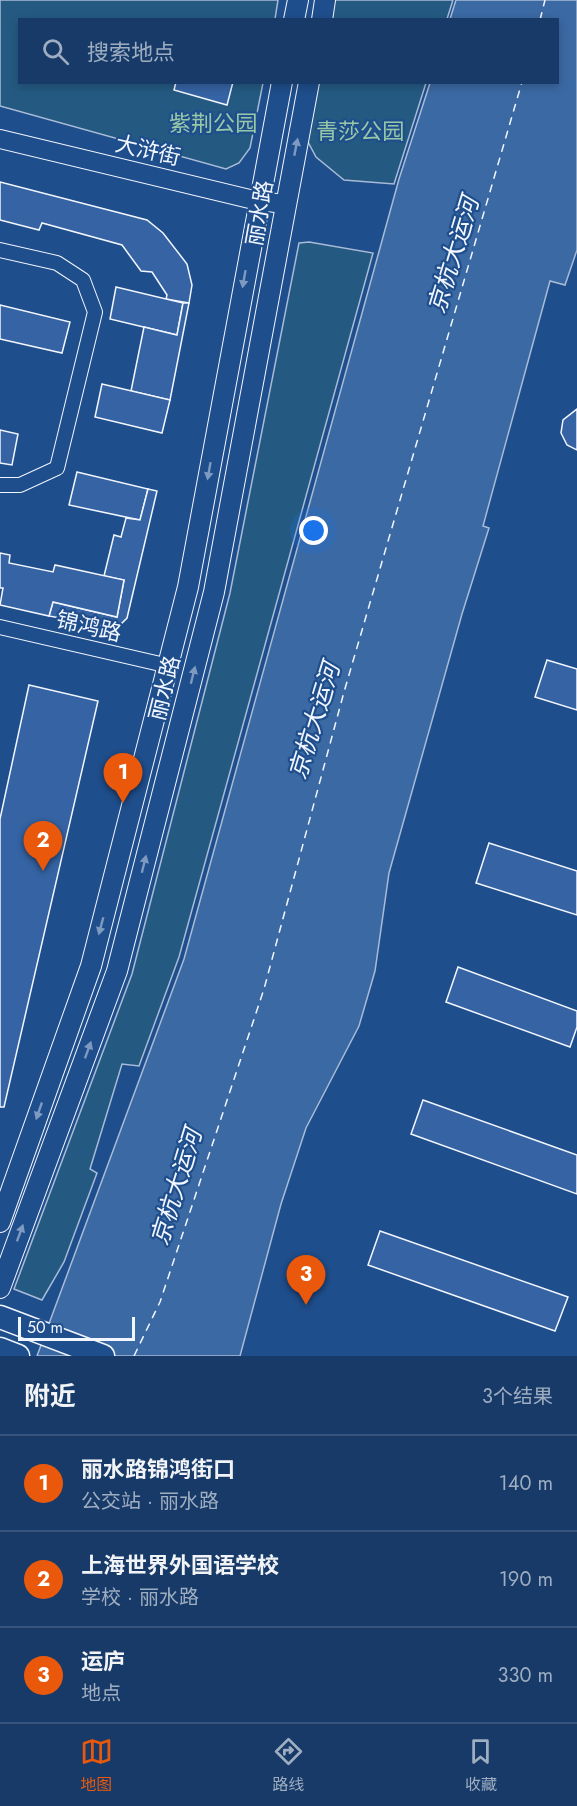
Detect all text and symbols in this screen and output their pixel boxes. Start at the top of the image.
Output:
search box [18,18,559,84]
icon: search [39,35,72,68]
text: 搜索地点 [87,36,175,68]
park label: 紫荆公园 [169,107,257,139]
park label: 青莎公园 [316,115,404,147]
street label: 大浒街 [112,127,184,173]
one-way arrow [292,137,301,156]
street label: 丽水路 [238,178,280,248]
water label: 京杭大运河 [419,189,488,317]
one-way arrow [239,270,248,289]
one-way arrow [204,461,213,480]
your location [299,516,328,545]
street label: 锦鸿路 [53,603,125,649]
street label: 丽水路 [140,652,188,724]
water label: 京杭大运河 [280,655,349,783]
one-way arrow [188,666,198,684]
pin: 1 [104,754,142,803]
pin: 2 [24,822,63,871]
one-way arrow [140,855,150,873]
one-way arrow [96,917,105,935]
one-way arrow [83,1041,93,1059]
one-way arrow [34,1102,44,1120]
water label: 京杭大运河 [142,1121,211,1249]
one-way arrow [16,1224,26,1242]
pin: 3 [286,1256,326,1305]
scale bar [18,1314,135,1342]
text: 50 m [27,1316,63,1339]
text: 附近 [24,1377,76,1415]
text: 3个结果 [482,1382,553,1411]
text: 丽水路锦鸿街口 [81,1453,235,1485]
text: 1 [38,1469,49,1498]
text: 140 m [499,1469,553,1498]
text: 公交站 · 丽水路 [81,1487,219,1516]
text: 上海世界外国语学校 [81,1549,279,1581]
text: 2 [37,1565,50,1594]
text: 190 m [499,1565,553,1594]
text: 学校 · 丽水路 [81,1583,199,1612]
text: 运庐 [81,1645,125,1677]
text: 3 [37,1661,50,1690]
text: 330 m [498,1661,553,1690]
text: 地点 [81,1679,121,1708]
tab: 地图 [80,1735,113,1796]
tab: 路线 [272,1735,305,1796]
tab: 收藏 [464,1735,497,1796]

